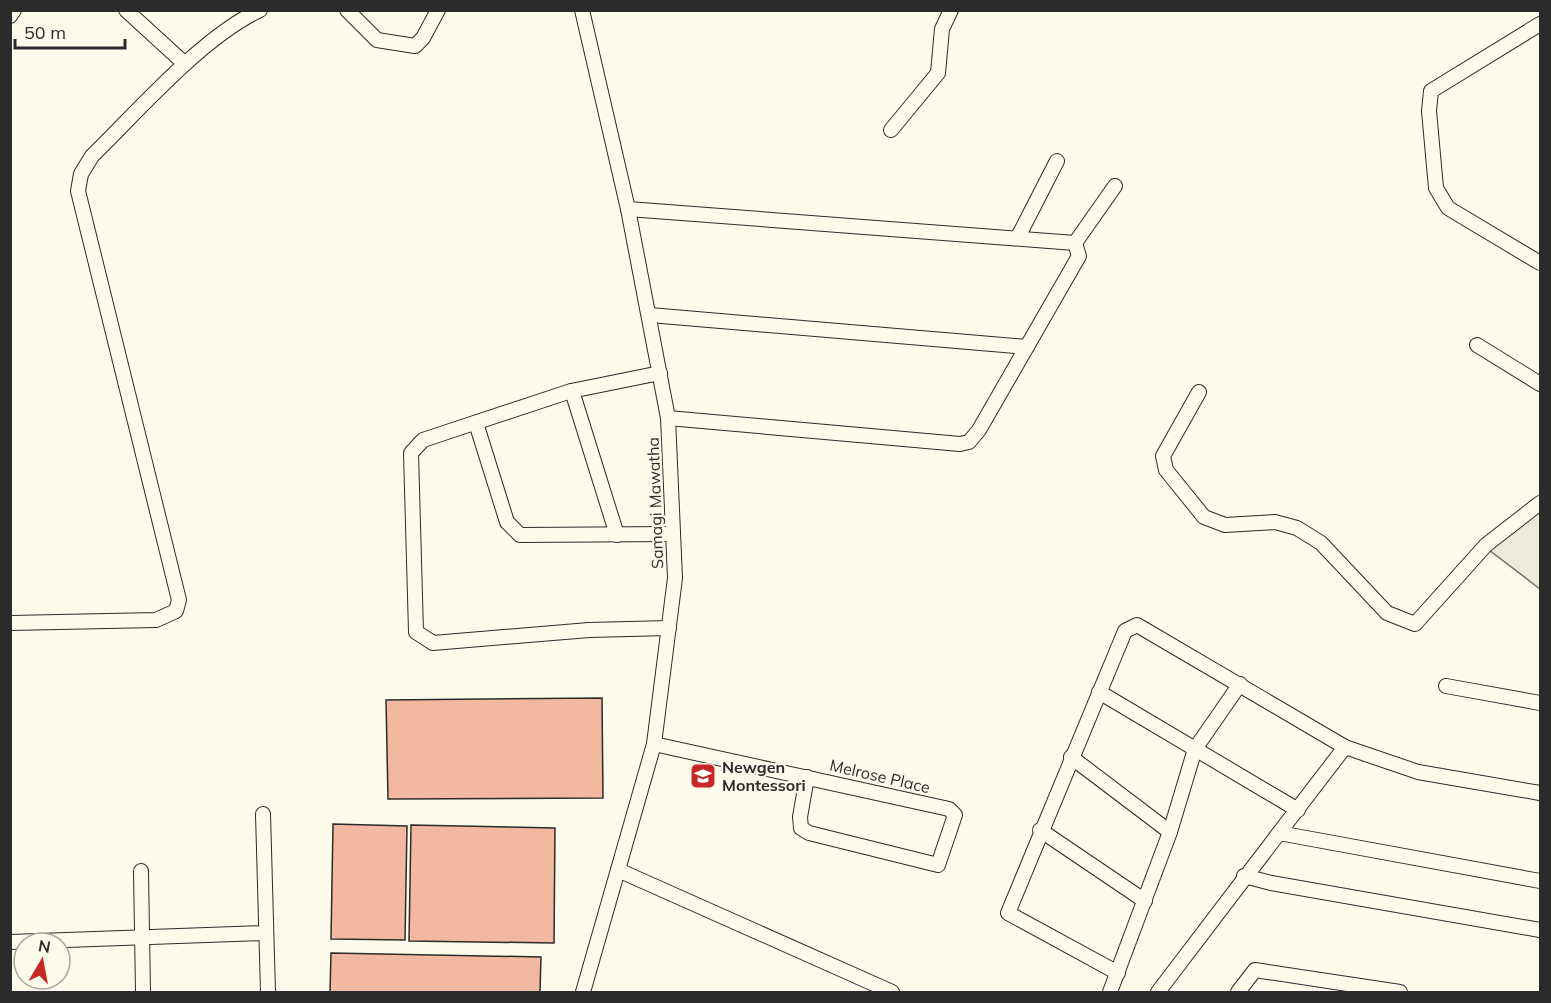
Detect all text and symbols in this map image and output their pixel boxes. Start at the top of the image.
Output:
scale bar [15,12,124,50]
text: 50 m [24,21,66,44]
street label: Samagi Mawatha [643,437,667,569]
street label: Melrose Place [828,755,932,797]
place label: Newgen Montessori [722,757,806,795]
school or university icon: Newgen Montessori [688,761,718,791]
north arrow [12,931,72,991]
text: N [37,935,52,957]

